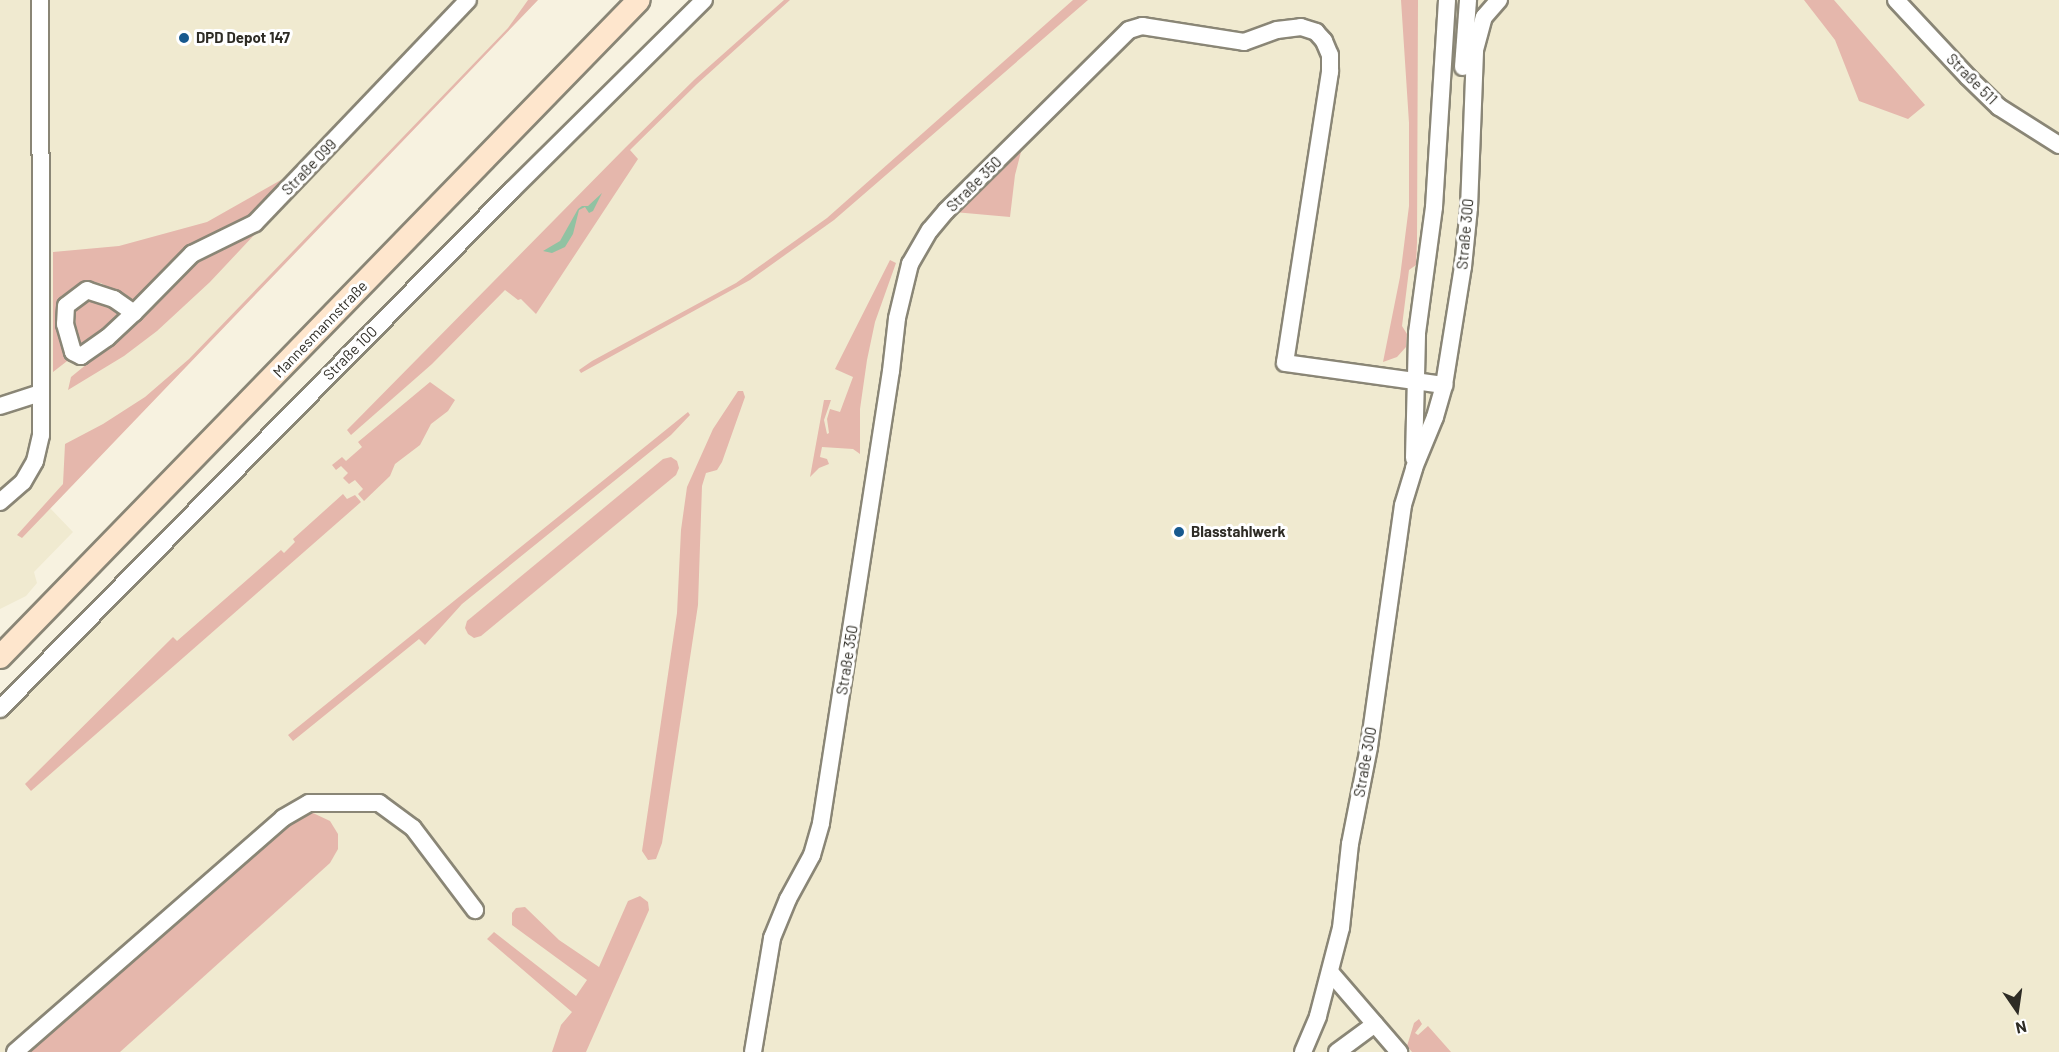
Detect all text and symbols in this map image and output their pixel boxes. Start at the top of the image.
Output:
place label: DPD Depot 147 [196,29,290,47]
marker: DPD Depot 147 [177,31,191,45]
street label: Straße 511 [1943,50,2001,108]
street label: Straße 099 [278,135,340,199]
street label: Straße 350 [943,153,1005,215]
street label: Straße 300 [1453,198,1477,270]
street label: Mannesmannstraße [269,277,371,381]
street label: Straße 100 [319,322,381,384]
place label: Blasstahlwerk [1191,523,1285,541]
marker: Blasstahlwerk [1172,525,1186,539]
street label: Straße 350 [833,624,861,696]
street label: Straße 300 [1350,725,1380,799]
north arrow [1987,980,2047,1040]
text: N [2014,1018,2028,1038]

